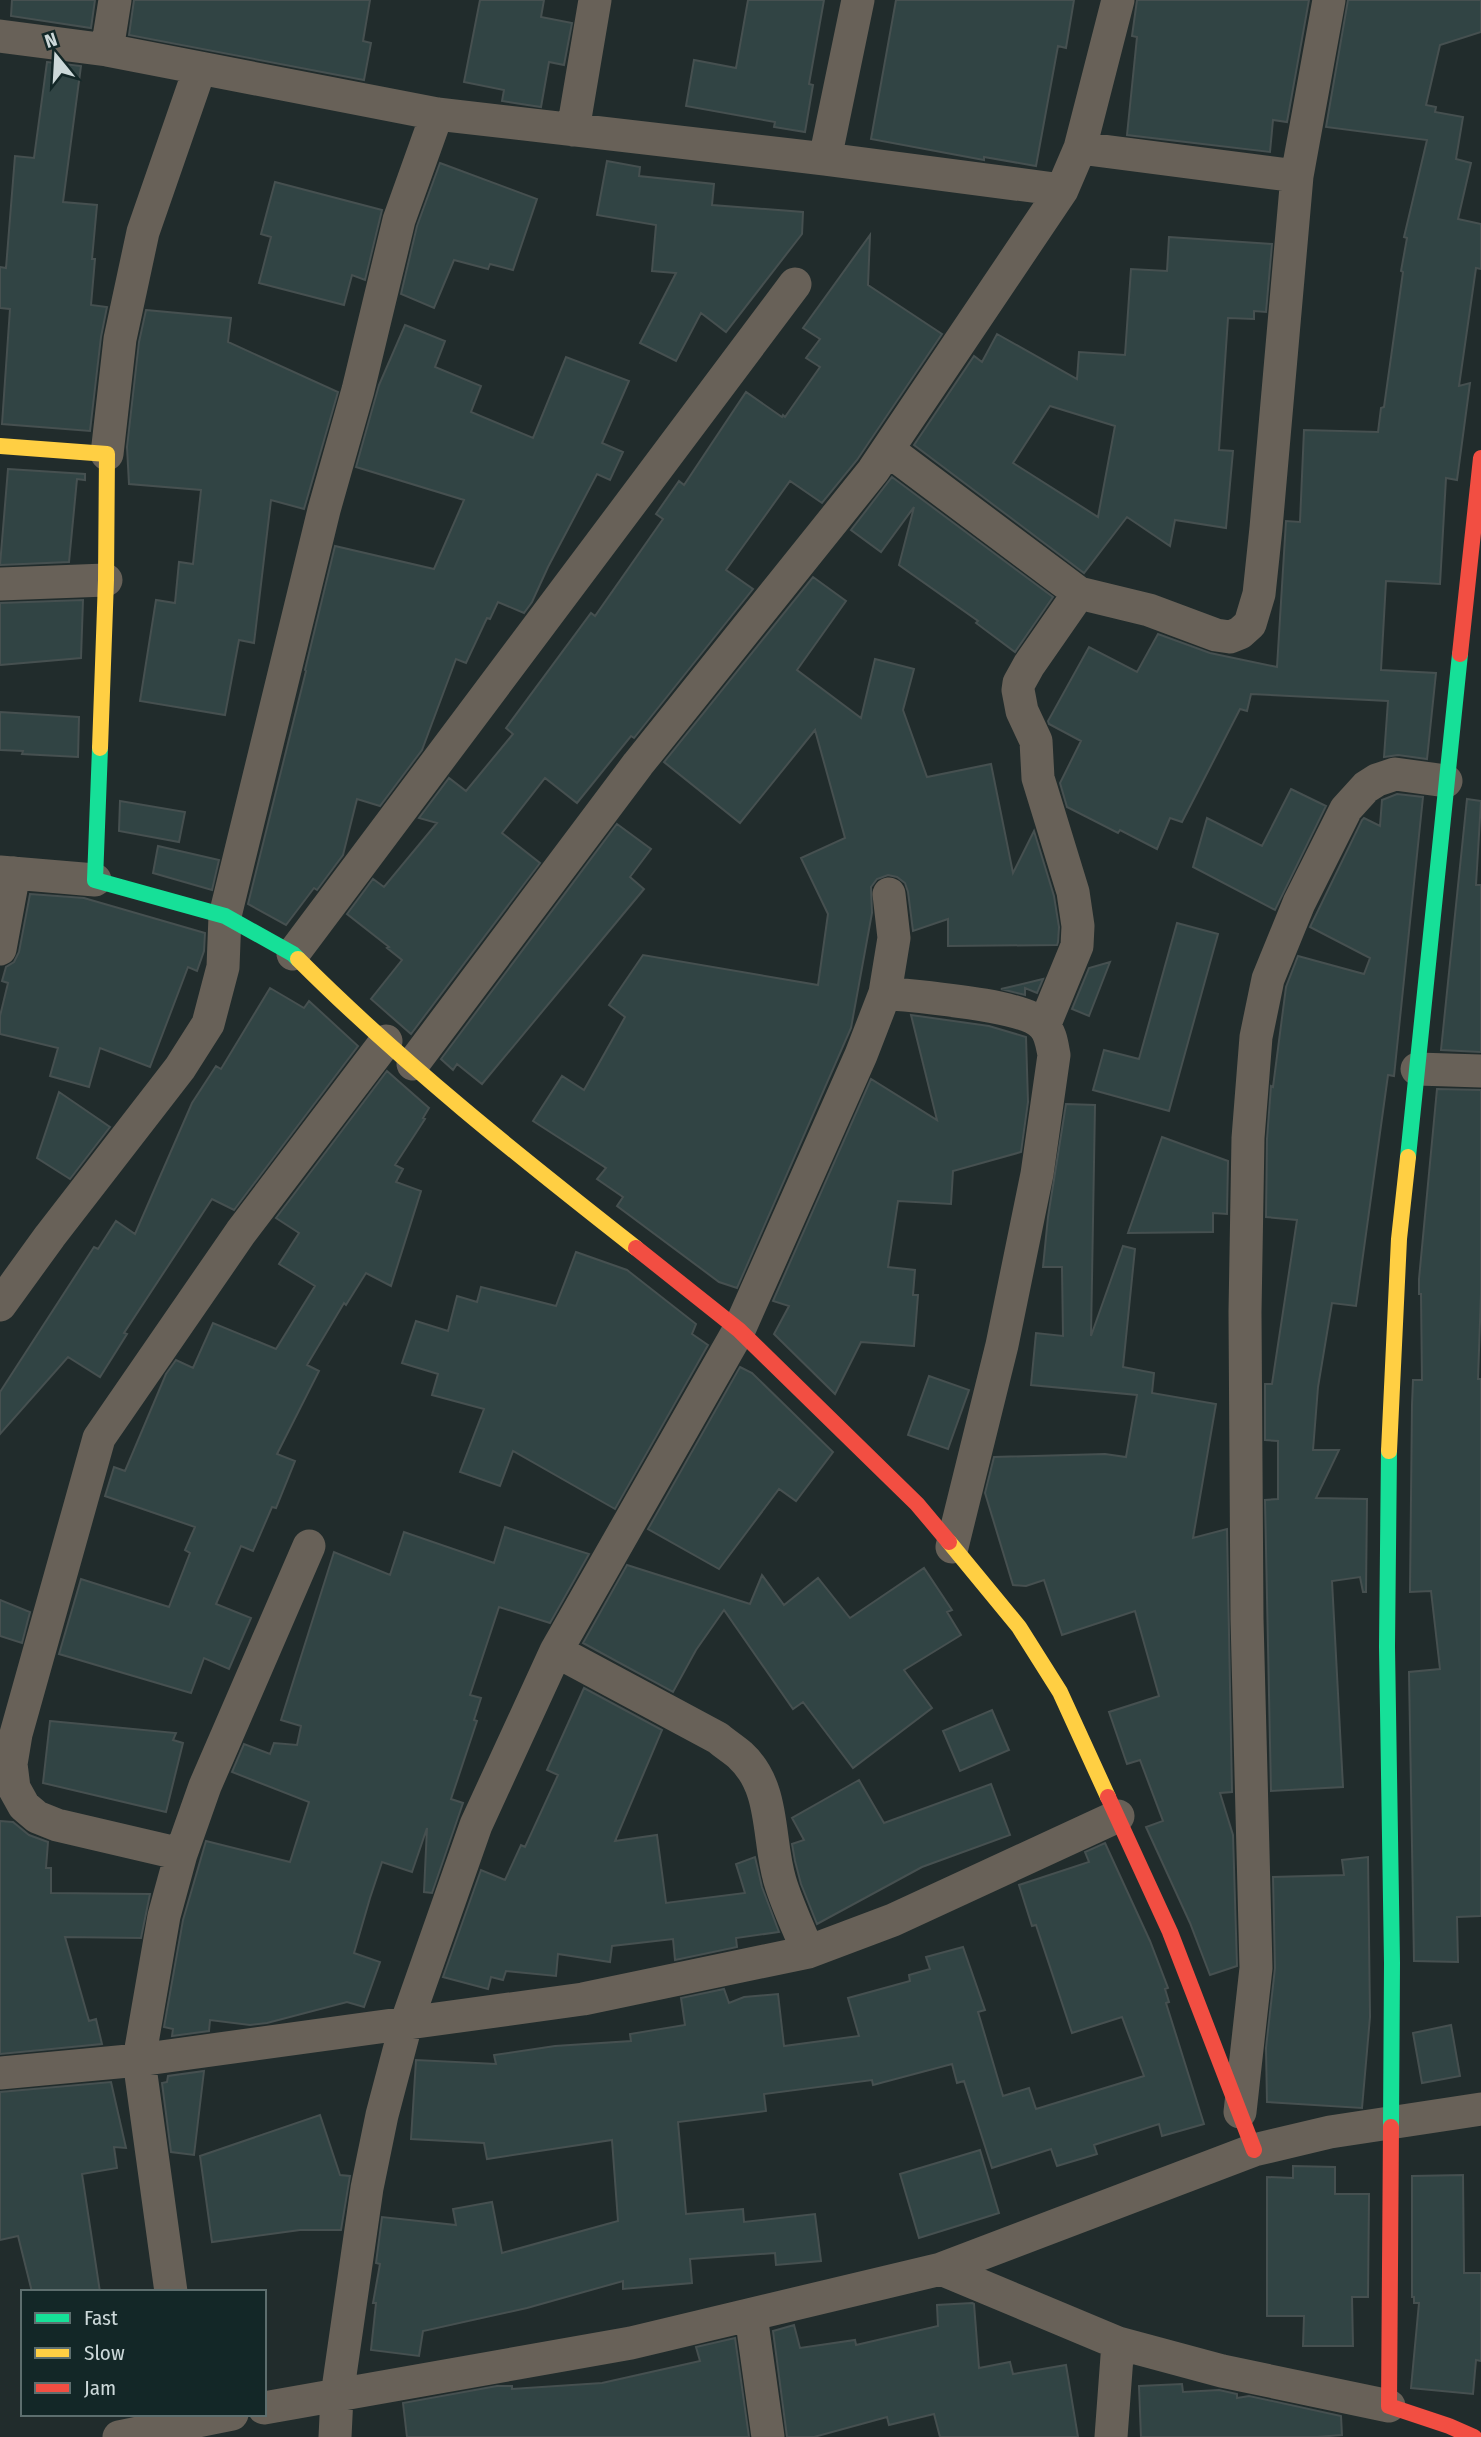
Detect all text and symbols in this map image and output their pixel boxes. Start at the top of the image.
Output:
north arrow [21,21,91,91]
text: N [42,28,60,53]
legend [21,2290,266,2416]
text: Fast [84,2305,118,2331]
text: Slow [84,2340,125,2366]
text: Jam [84,2375,116,2401]

